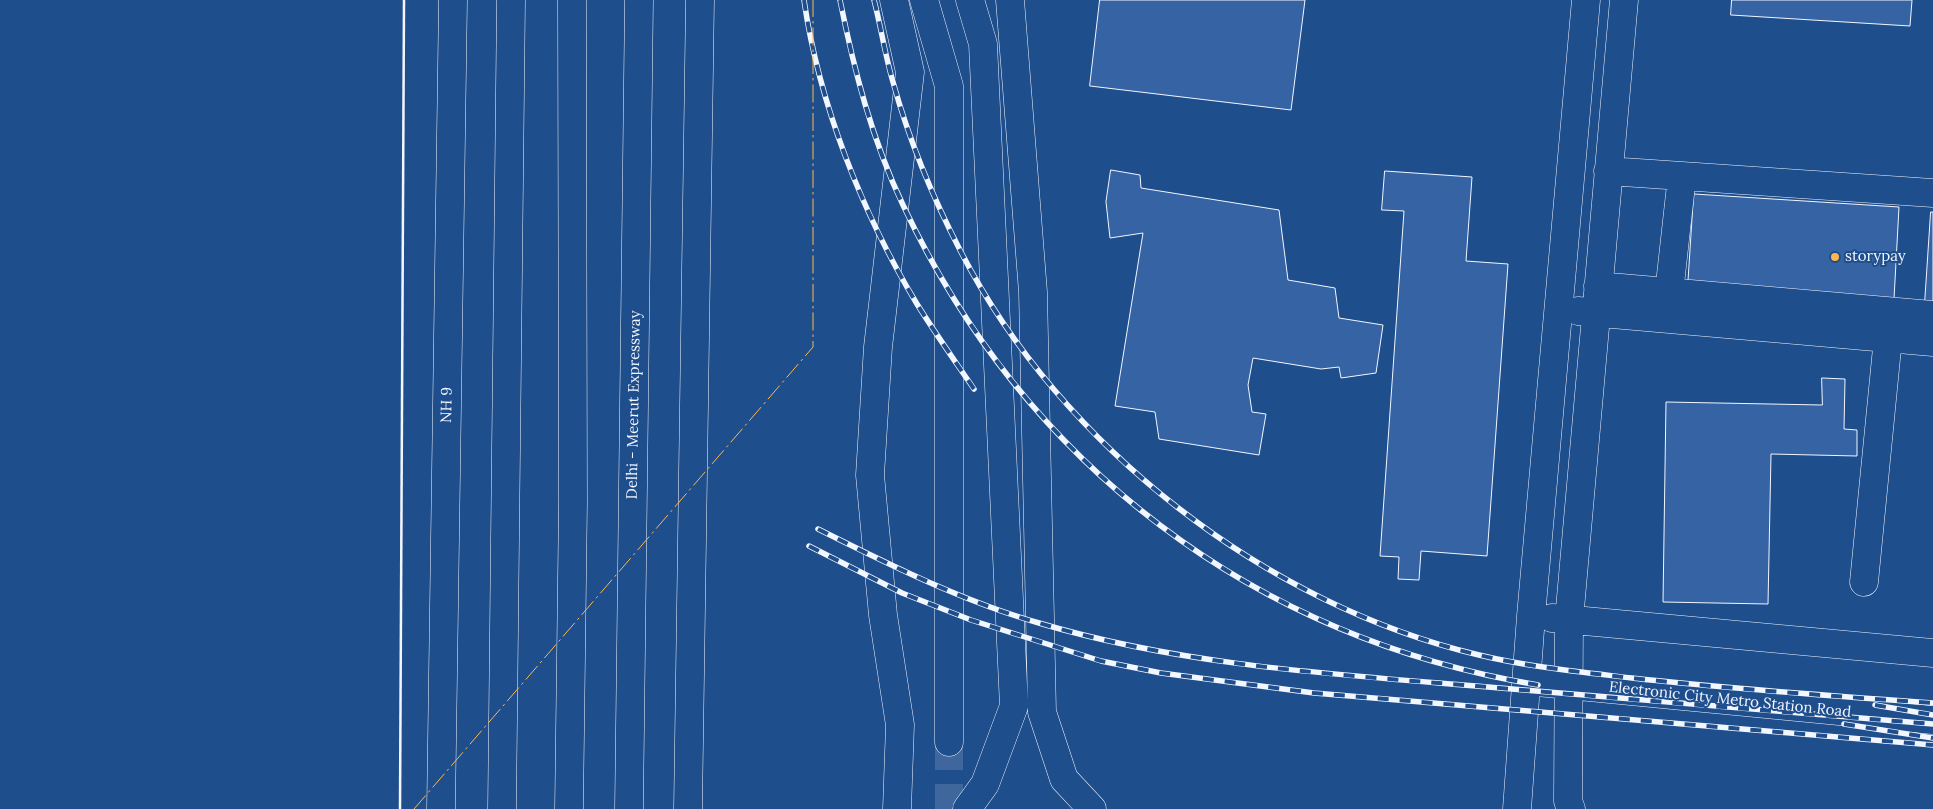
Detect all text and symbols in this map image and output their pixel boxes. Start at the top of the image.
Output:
place label: storypay [1845,248,1906,266]
marker: storypay [1829,251,1841,263]
street label: Delhi - Meerut Expressway [623,310,645,500]
street label: NH 9 [438,387,456,423]
street label: Electronic City Metro Station Road [1608,678,1852,722]

